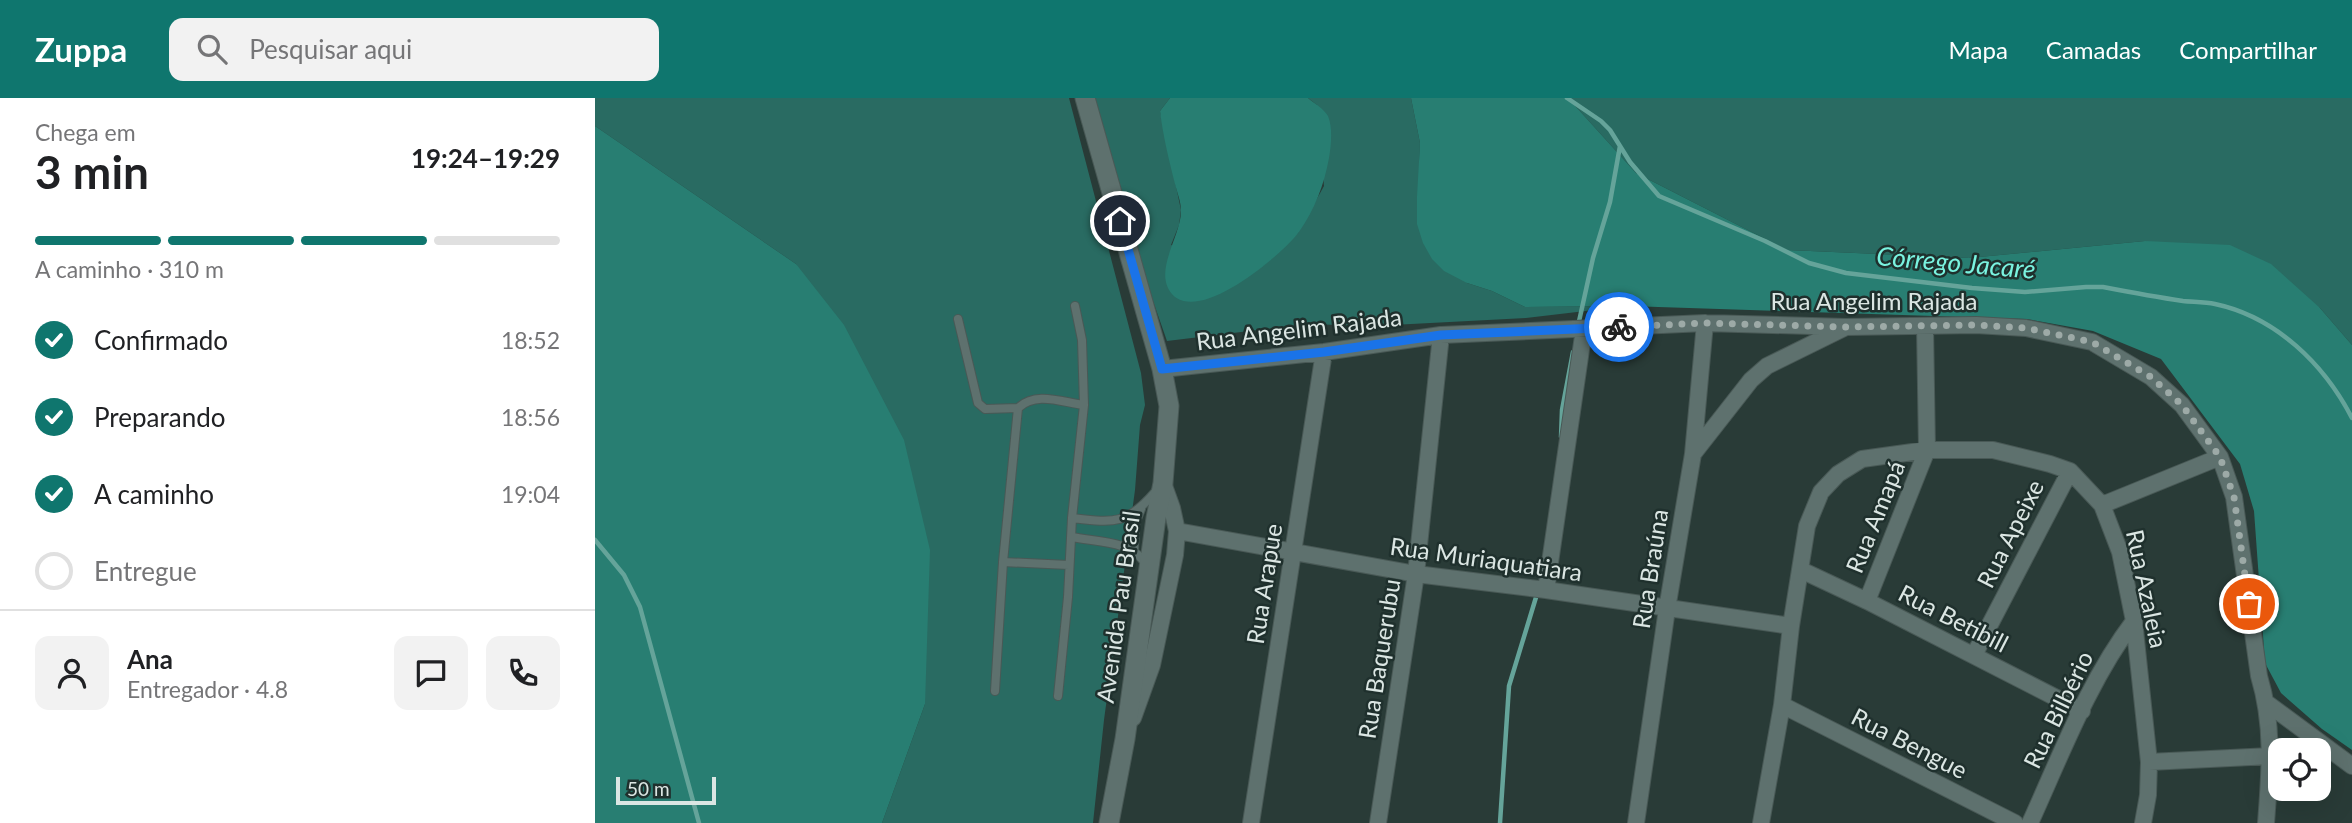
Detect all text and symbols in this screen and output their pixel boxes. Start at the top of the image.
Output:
search box [169,18,659,81]
text: Zuppa [35,29,127,69]
icon: search [193,30,231,68]
text: Pesquisar aqui [249,33,412,65]
text: Mapa [1949,35,2008,64]
text: Camadas [2046,35,2141,64]
text: Compartilhar [2179,35,2317,64]
text: Chega em [35,118,136,146]
text: 19:24–19:29 [411,142,560,174]
text: 3 min [35,144,149,199]
pin [1090,191,1150,251]
icon: home [1101,202,1139,240]
water label: Córrego Jacaré [1875,239,2037,285]
text: A caminho · 310 m [35,255,224,283]
street label: Rua Angelim Rajada [1771,286,1977,315]
courier [1584,292,1654,362]
street label: Rua Angelim Rajada [1194,302,1403,356]
icon: bike [1600,308,1638,346]
icon: check [35,321,73,359]
text: Confirmado [94,324,228,356]
text: 18:52 [501,326,560,354]
icon: check [35,398,73,436]
text: Preparando [94,401,226,433]
text: 18:56 [501,403,560,431]
street label: Rua Amapá [1839,456,1910,577]
street label: Rua Apeixe [1970,474,2049,592]
icon: check [35,475,73,513]
text: A caminho [94,478,214,510]
text: 19:04 [501,480,560,508]
street label: Rua Braúna [1626,507,1673,631]
street label: Avenida Pau Brasil [1090,509,1145,705]
street label: Rua Arapue [1240,522,1287,646]
street label: Rua Azaleia [2121,527,2174,651]
street label: Rua Muriaquatiara [1388,531,1584,586]
text: Entregue [94,555,197,587]
pin [2219,574,2279,634]
street label: Rua Baquerubu [1352,577,1405,741]
street label: Rua Betibill [1894,578,2013,658]
icon: bag [2230,585,2268,623]
button: person [35,636,109,710]
button: chat [394,636,468,710]
button: phone [486,636,560,710]
text: Ana [127,643,173,675]
street label: Rua Bilbério [2017,646,2099,773]
text: Entregador · 4.8 [127,675,288,703]
street label: Rua Bengue [1847,701,1972,784]
map controls [2268,738,2331,801]
button: locate [2268,738,2331,801]
scale bar [616,774,716,806]
text: 50 m [627,777,670,800]

